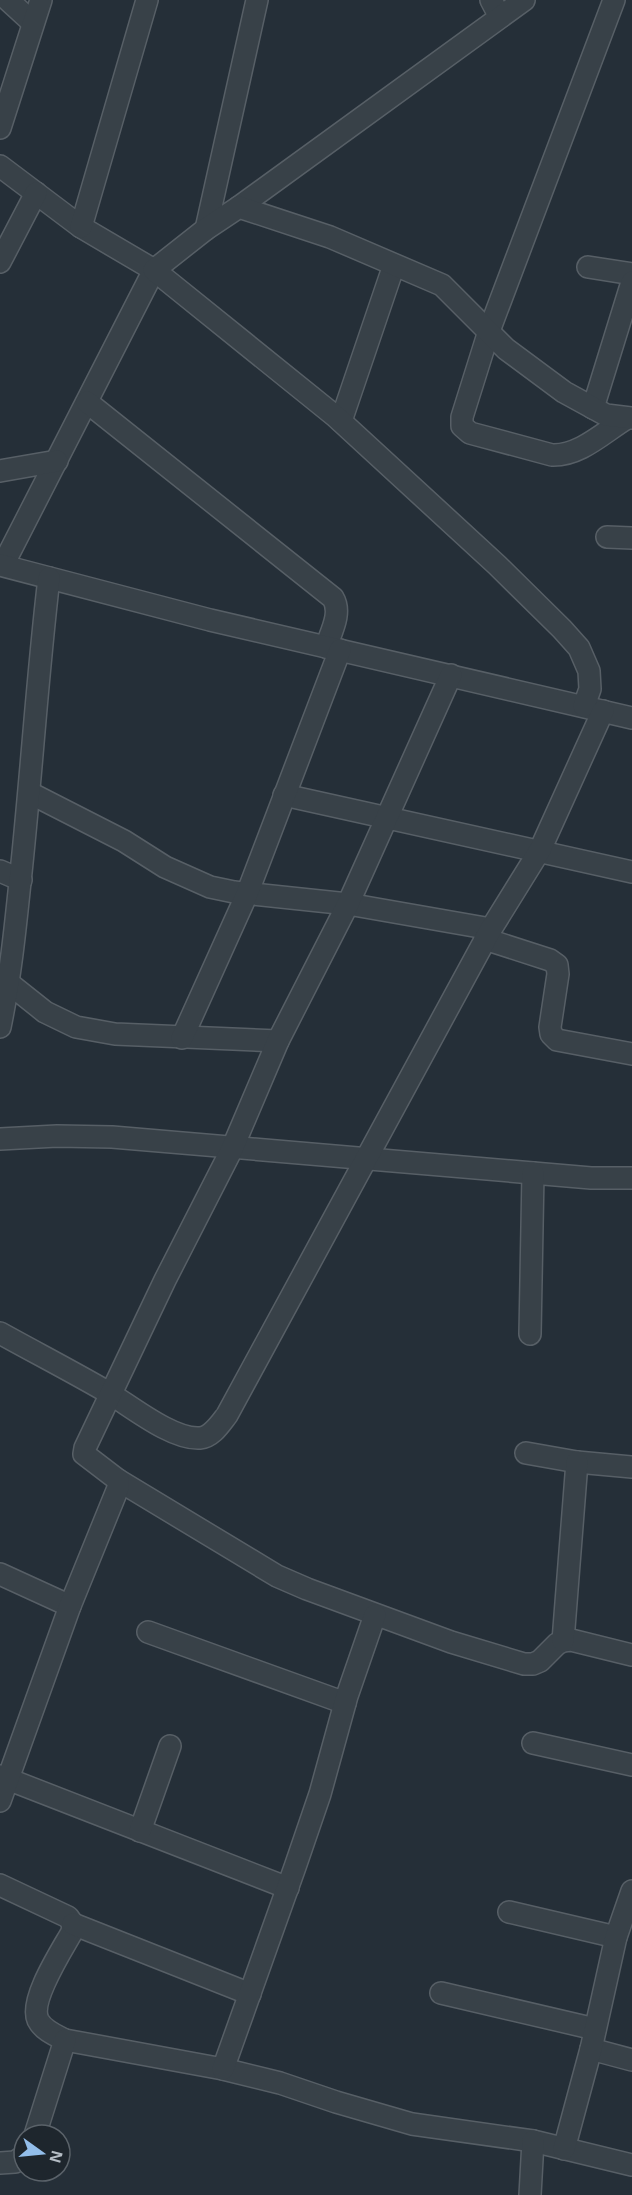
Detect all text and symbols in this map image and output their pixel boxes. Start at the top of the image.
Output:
north arrow [12,2123,72,2183]
text: N [46,2149,66,2165]

